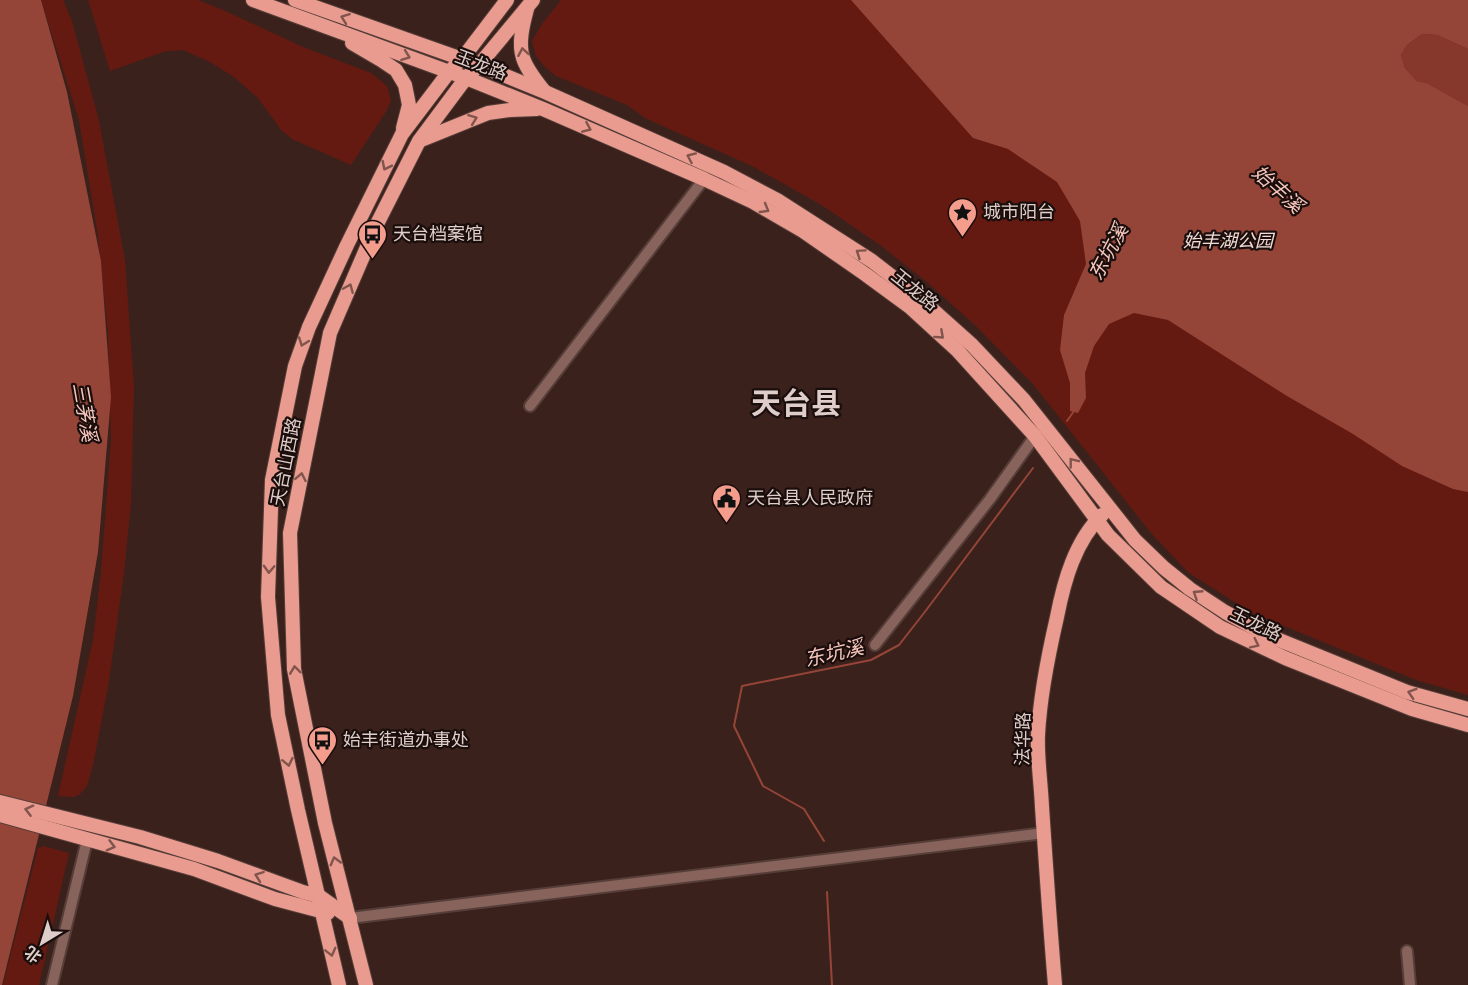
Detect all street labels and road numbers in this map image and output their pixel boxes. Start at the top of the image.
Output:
street label: 玉龙路 [452,43,511,85]
street label: 玉龙路 [887,263,944,316]
street label: 天台山西路 [265,415,305,508]
street label: 玉龙路 [1227,600,1286,646]
street label: 法华路 [1010,712,1034,766]

